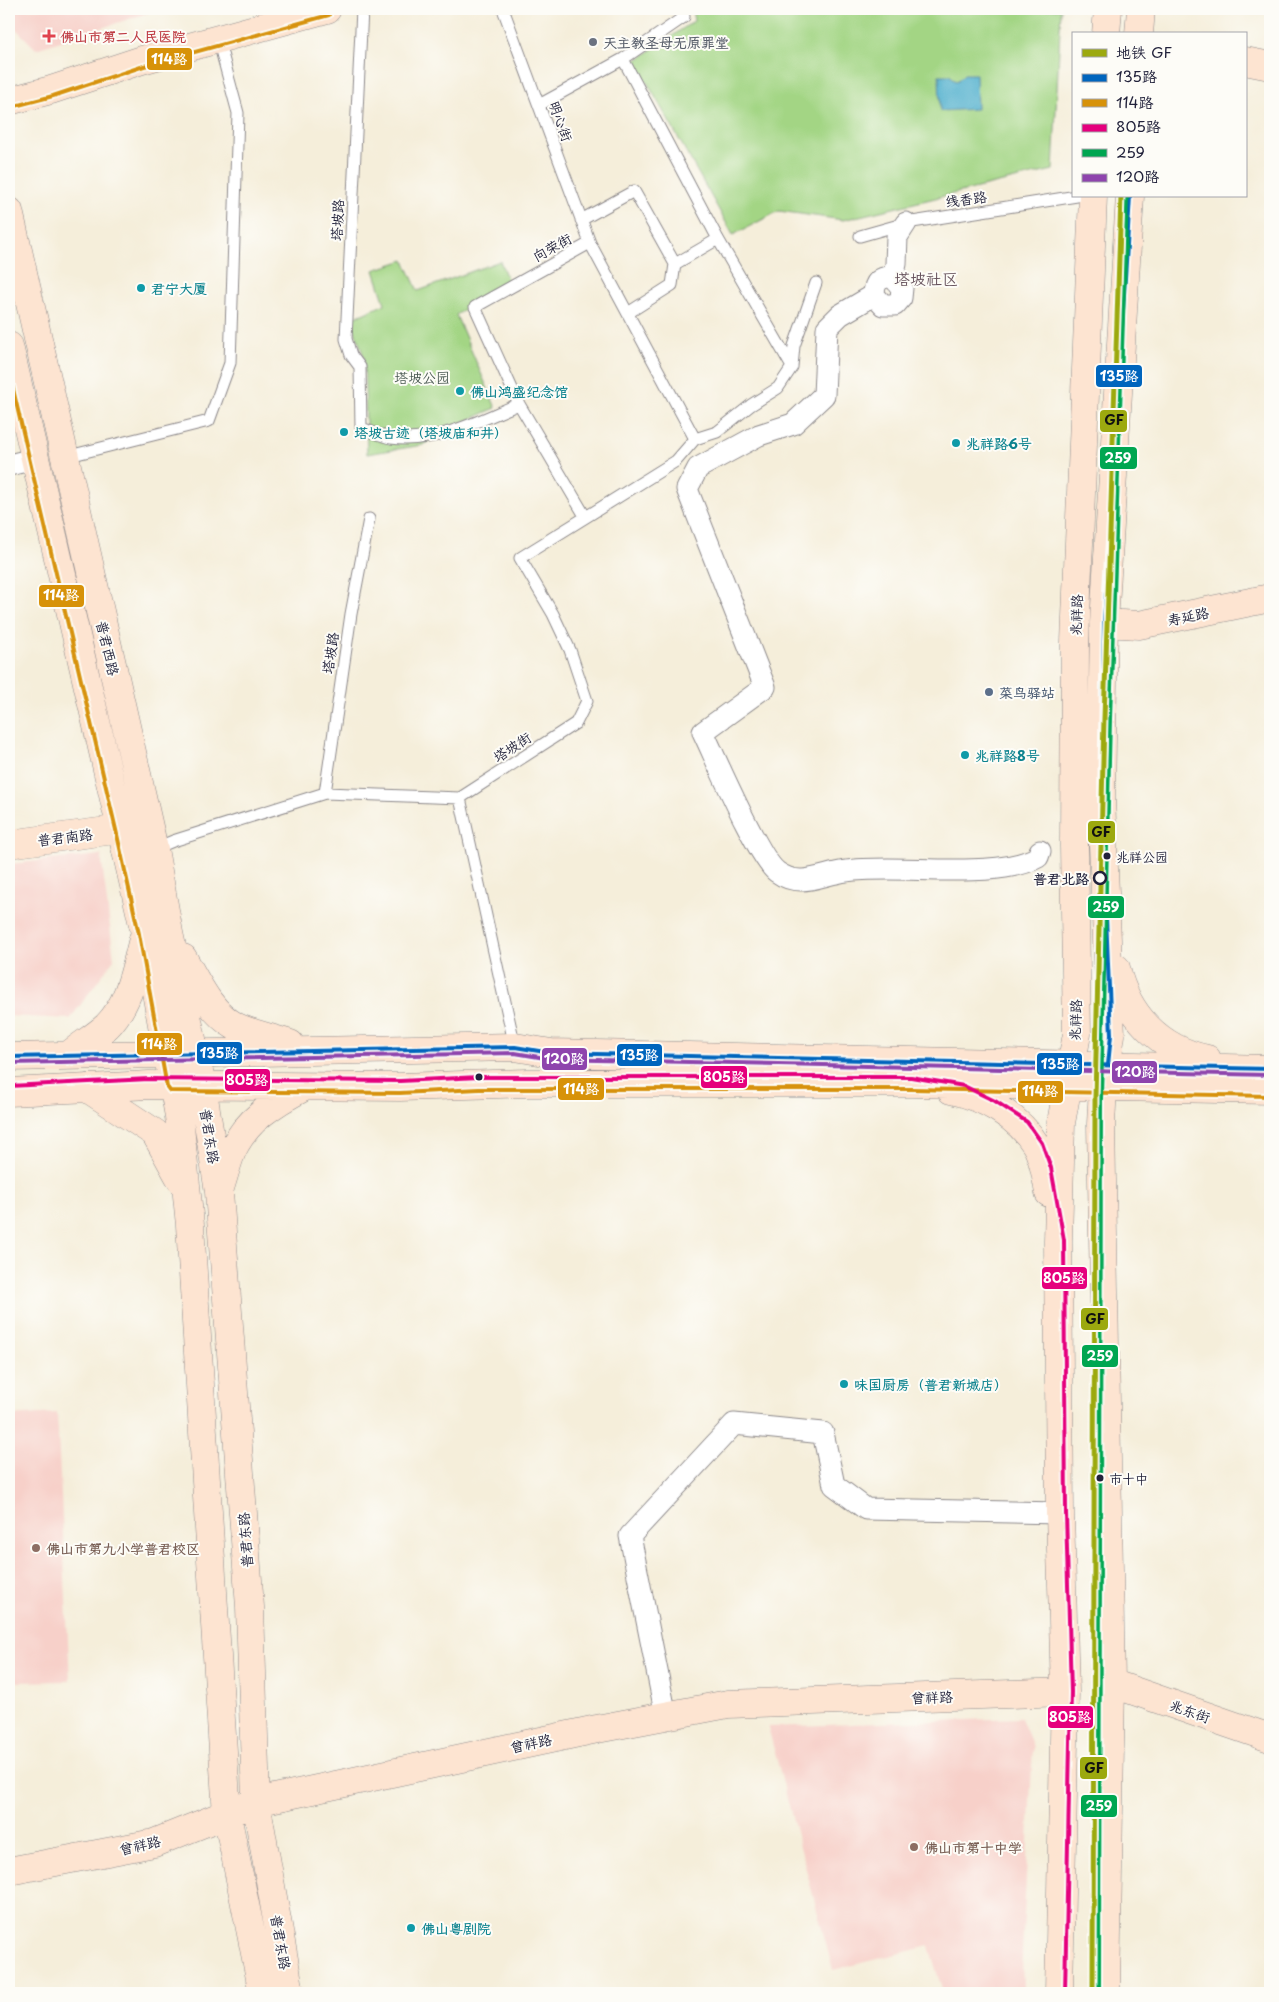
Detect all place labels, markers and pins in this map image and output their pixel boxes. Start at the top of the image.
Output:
place label: 佛山市第二人民医院 [60,26,186,47]
marker: 佛山市第二人民医院 [42,29,56,43]
place label: 天主教圣母无原罪堂 [603,32,729,53]
marker: 天主教圣母无原罪堂 [587,36,599,48]
place label: 君宁大厦 [151,278,207,299]
marker: 君宁大厦 [135,282,147,294]
place label: 佛山鸿盛纪念馆 [470,381,568,402]
marker: 佛山鸿盛纪念馆 [454,385,466,397]
place label: 塔坡古迹（塔坡庙和井） [354,422,508,443]
marker: 塔坡古迹（塔坡庙和井） [338,426,350,438]
place label: 兆祥路6号 [966,433,1032,454]
marker: 兆祥路6号 [950,437,962,449]
place label: 菜鸟驿站 [999,682,1055,703]
marker: 菜鸟驿站 [983,686,995,698]
place label: 兆祥路8号 [975,745,1040,766]
marker: 兆祥路8号 [959,749,971,761]
place label: 兆祥公园 [1116,847,1168,866]
marker: 兆祥公园 [1102,851,1112,861]
place label: 普君北路 [1033,868,1089,889]
marker: 普君北路 [1093,871,1107,885]
unlabelled marker [474,1072,484,1082]
place label: 味国厨房（普君新城店） [854,1374,1008,1395]
marker: 味国厨房（普君新城店） [838,1378,850,1390]
place label: 市十中 [1109,1469,1148,1488]
marker: 市十中 [1095,1473,1105,1483]
place label: 佛山市第九小学普君校区 [46,1538,200,1559]
marker: 佛山市第九小学普君校区 [30,1542,42,1554]
place label: 佛山市第十中学 [924,1837,1022,1858]
marker: 佛山市第十中学 [908,1841,920,1853]
place label: 佛山粤剧院 [421,1918,491,1939]
marker: 佛山粤剧院 [405,1922,417,1934]

